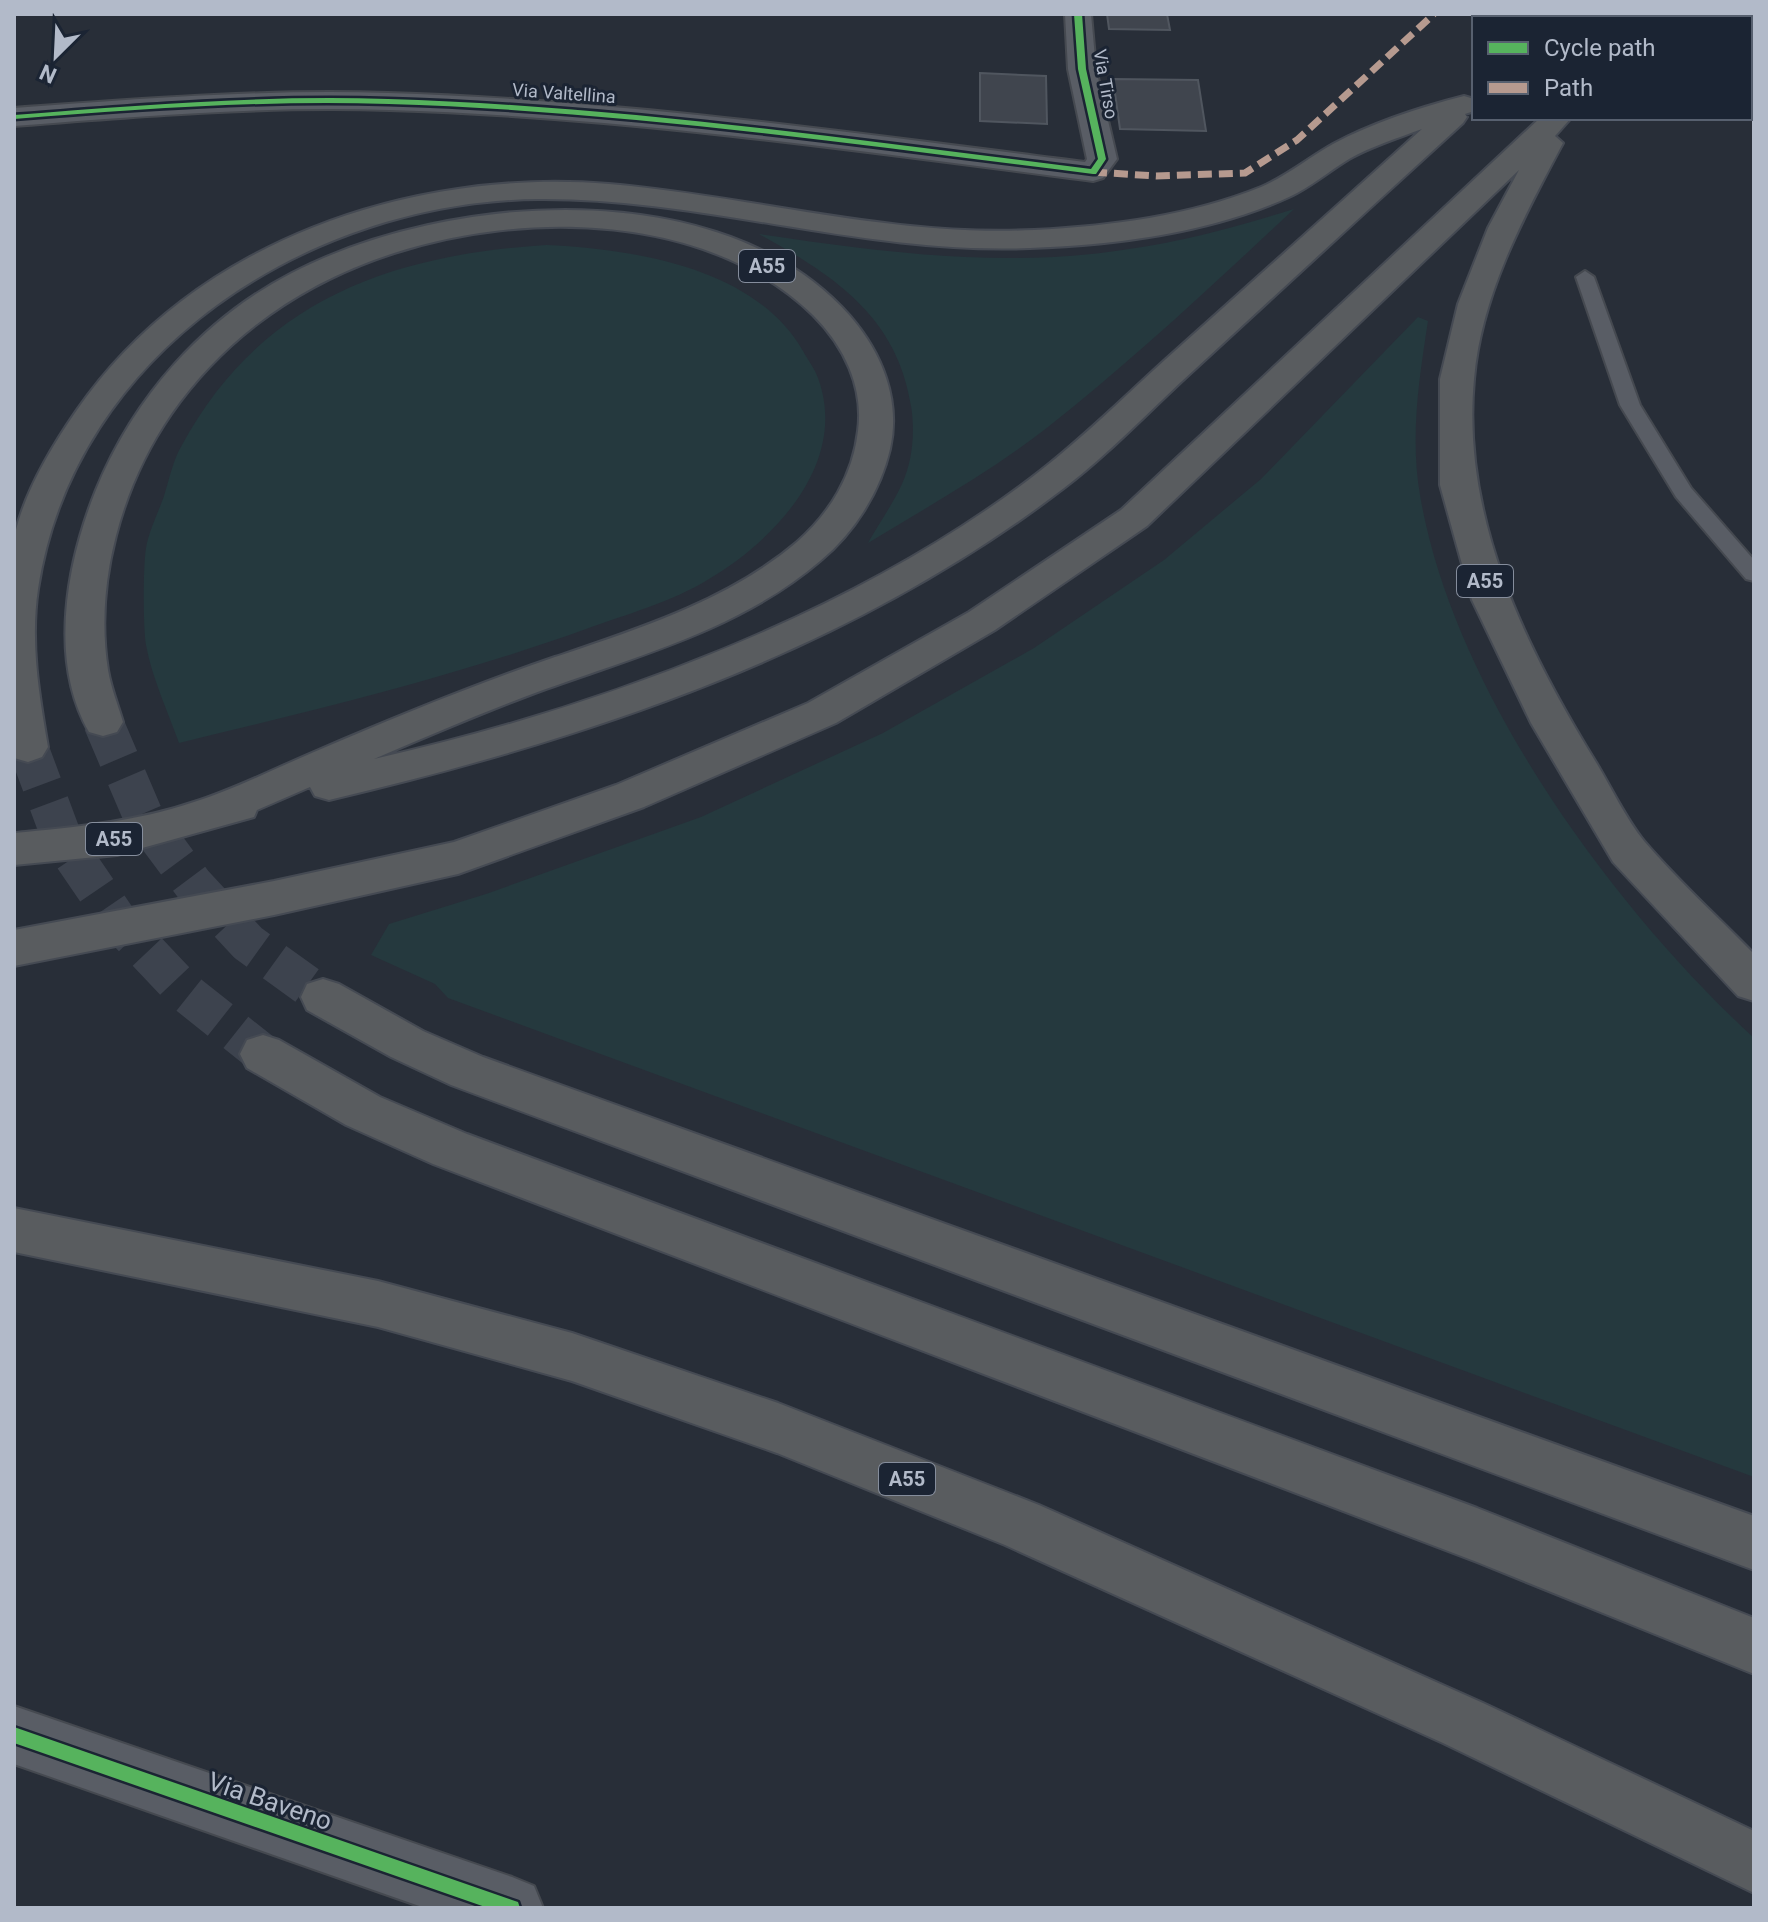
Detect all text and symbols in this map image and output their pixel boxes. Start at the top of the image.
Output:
north arrow [16,16,96,96]
legend [1472,16,1752,120]
text: Cycle path [1544,34,1656,62]
street label: Via Tirso [1090,47,1122,121]
text: N [36,59,60,88]
text: Path [1544,74,1593,102]
street label: Via Valtellina [512,79,616,107]
road number: A55 [739,250,795,282]
road number: A55 [1457,565,1513,597]
road number: A55 [86,823,142,855]
road number: A55 [879,1463,935,1495]
street label: Via Baveno [204,1766,336,1836]

